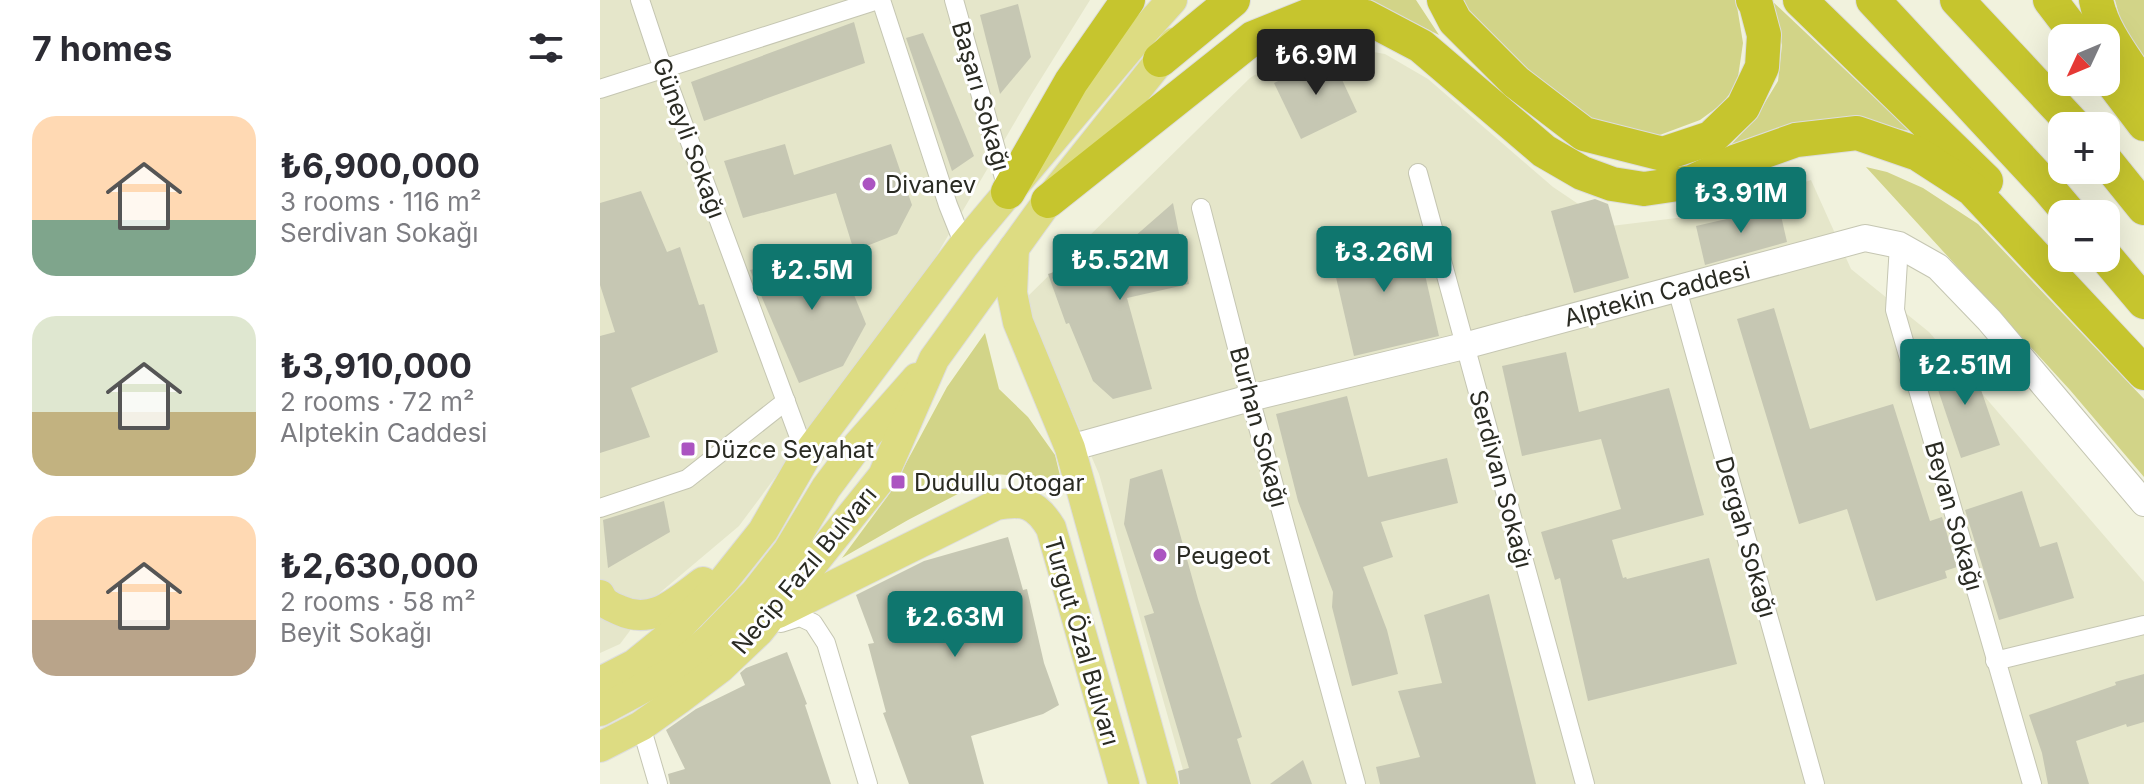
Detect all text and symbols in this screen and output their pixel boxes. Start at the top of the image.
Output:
street label: Başarı Sokağı [946,18,1016,174]
north arrow [2048,24,2120,96]
map controls [2048,24,2120,272]
icon: filters [524,26,568,70]
text: 7 homes [32,28,172,69]
pin: ₺6.9M [1260,29,1372,97]
text: ₺6.9M [1275,39,1357,70]
street label: Güneyli Sokağı [647,54,731,222]
button: + [2048,112,2120,184]
text: ₺6,900,000 [280,145,480,186]
icon: home [96,148,192,244]
pin: ₺3.91M [1676,167,1806,235]
place label: Divanev [885,170,976,199]
marker: Divanev [860,175,878,193]
text: ₺3.91M [1694,177,1788,208]
text: 3 rooms · 116 m² [280,186,481,217]
button: − [2048,200,2120,272]
text: Serdivan Sokağı [280,217,479,248]
pin: ₺3.26M [1319,226,1449,294]
pin: ₺5.52M [1055,234,1185,302]
text: ₺3.26M [1334,236,1434,267]
pin: ₺2.5M [756,244,868,312]
text: ₺5.52M [1071,244,1169,275]
text: ₺2.5M [771,254,853,285]
street label: Alptekin Caddesi [1561,255,1753,333]
pin: ₺2.51M [1900,339,2030,407]
street label: Burhan Sokağı [1224,344,1294,510]
text: ₺3,910,000 [280,345,472,386]
icon: home [96,348,192,444]
text: ₺2.51M [1918,349,2012,380]
text: 2 rooms · 72 m² [280,386,474,417]
street label: Serdivan Sokağı [1463,387,1539,571]
text: Alptekin Caddesi [280,417,487,448]
place label: Düzce Seyahat [704,435,874,464]
street label: Beyan Sokağı [1919,438,1989,594]
marker: Düzce Seyahat [679,440,697,458]
street label: Dergah Sokağı [1709,453,1783,621]
place label: Dudullu Otogar [914,468,1085,497]
marker: Dudullu Otogar [889,473,907,491]
street label: Necip Fazıl Bulvarı [726,480,882,660]
street label: Turgut Özal Bulvarı [1038,533,1126,749]
place label: Peugeot [1176,541,1270,570]
text: ₺2,630,000 [280,545,479,586]
marker: Peugeot [1151,546,1169,564]
icon: home [96,548,192,644]
text: 2 rooms · 58 m² [280,586,476,617]
pin: ₺2.63M [890,591,1020,659]
text: ₺2.63M [906,601,1004,632]
text: Beyit Sokağı [280,617,432,648]

